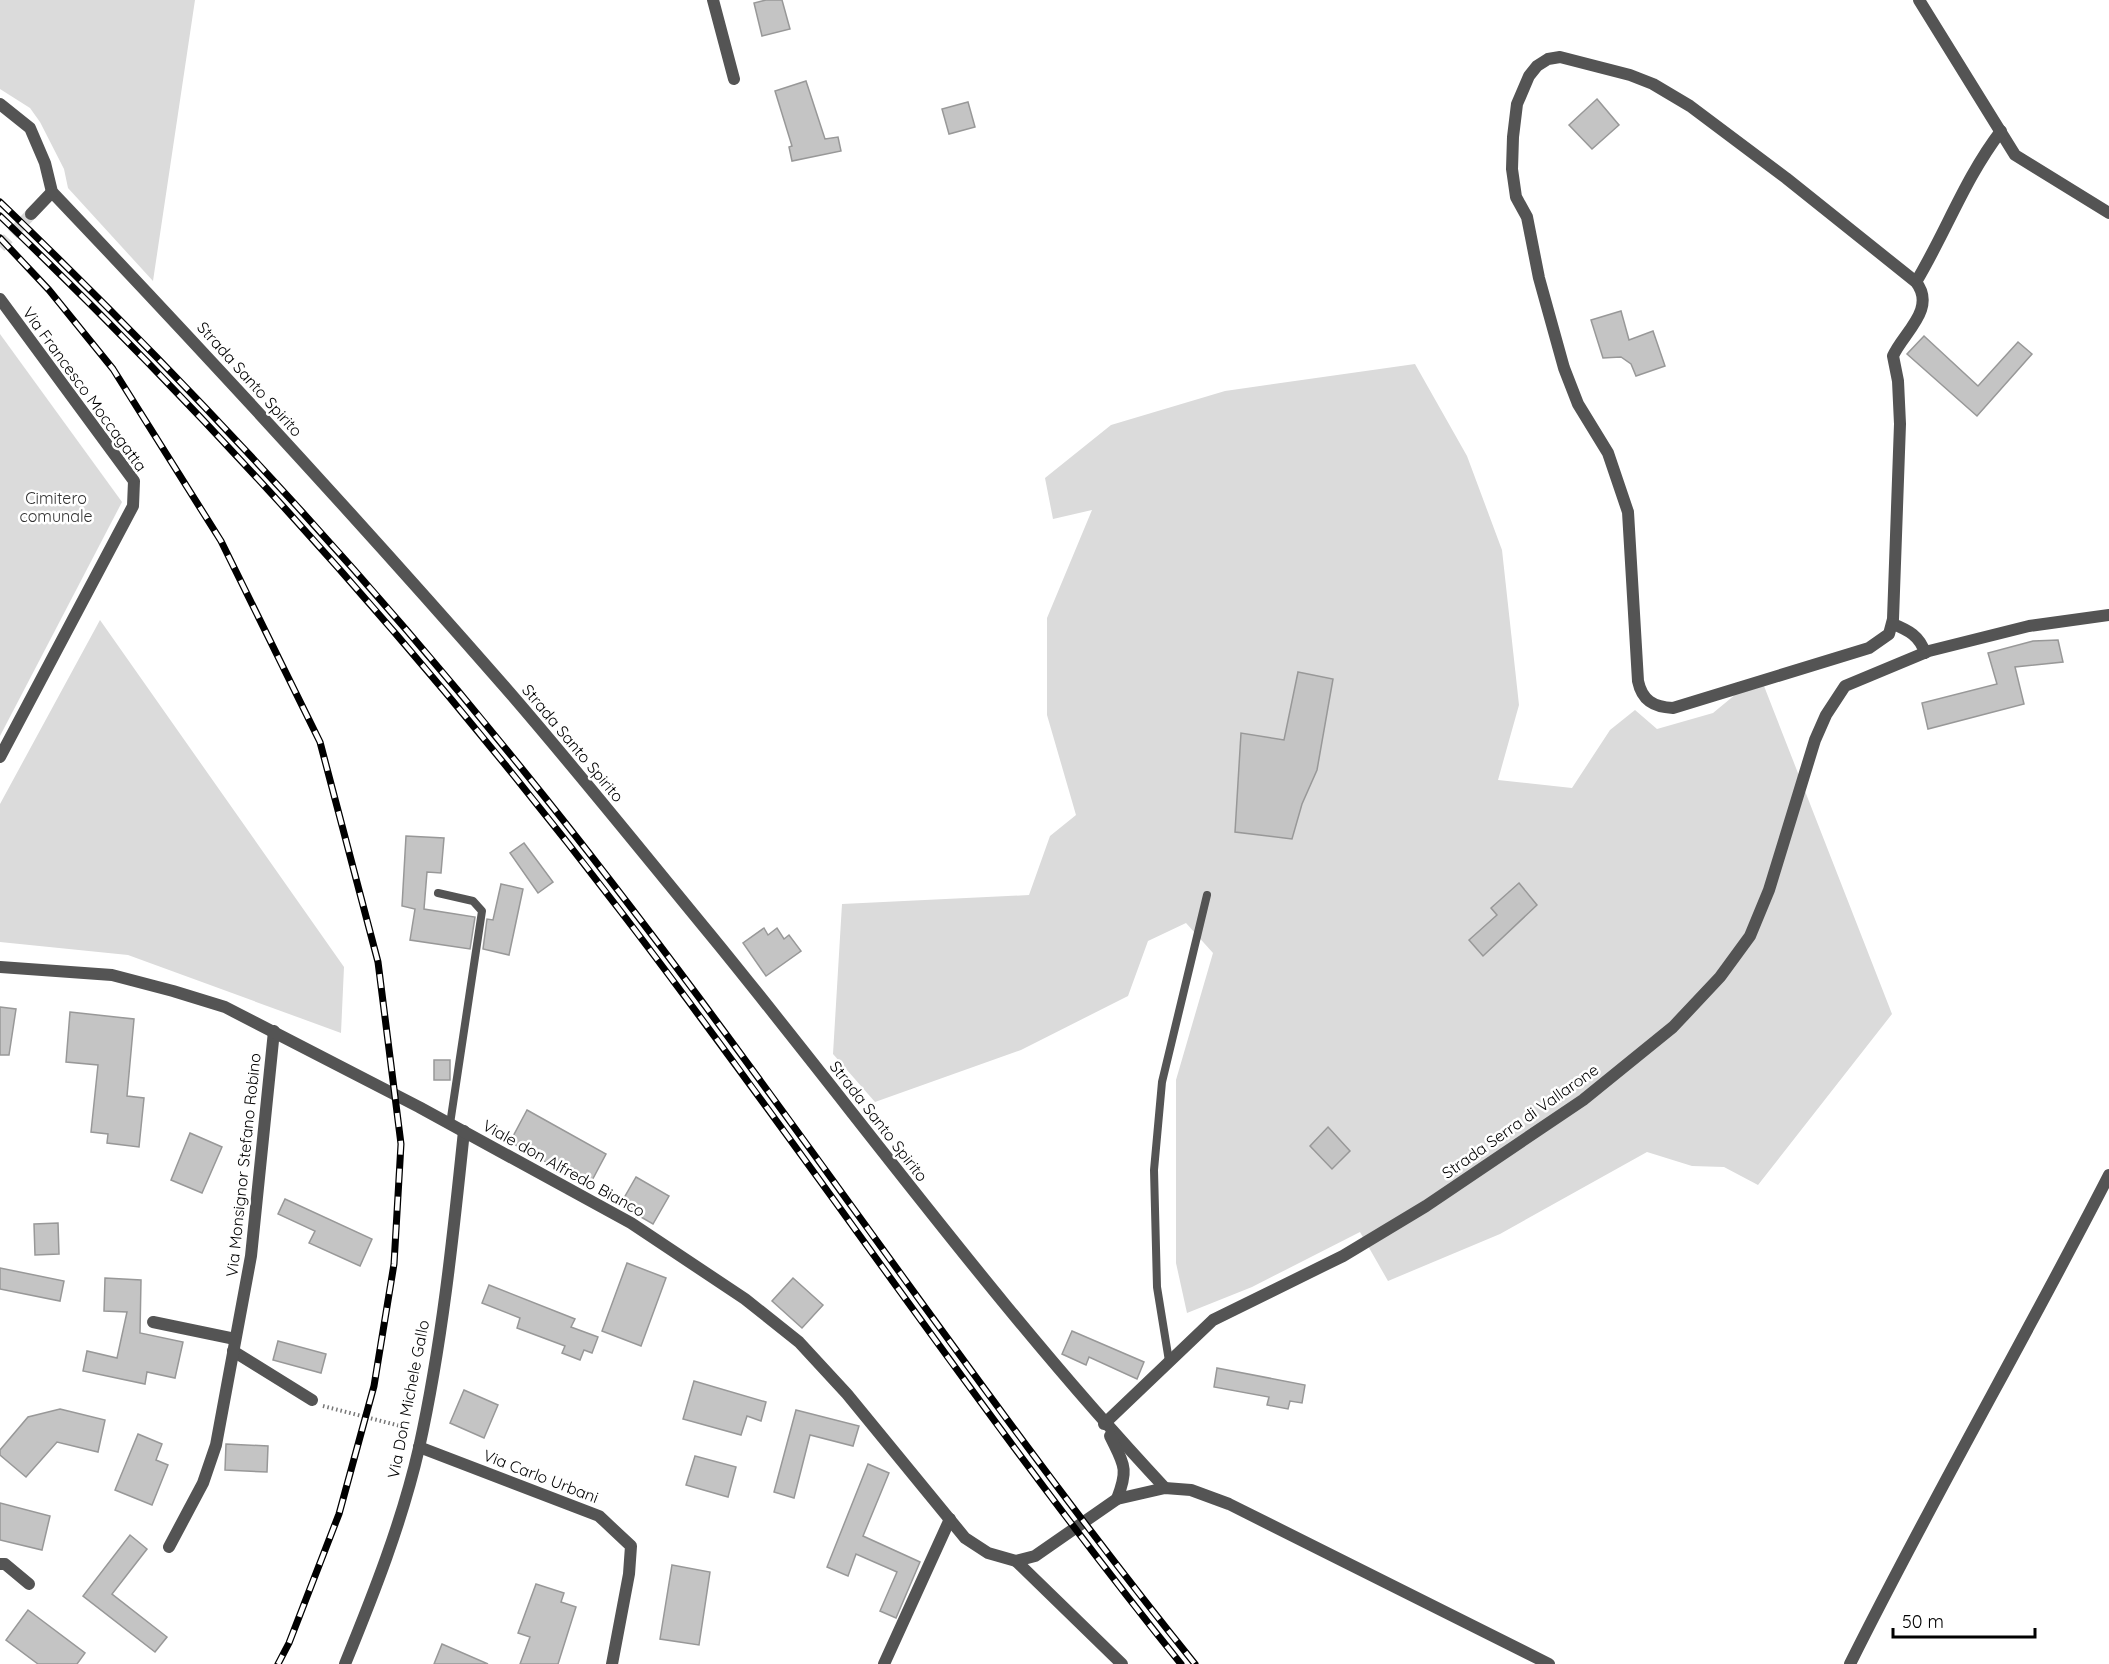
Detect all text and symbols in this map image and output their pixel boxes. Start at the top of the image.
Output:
street label: Via Francesco Moccagatta [19,303,151,475]
street label: Strada Santo Spirito [193,317,307,441]
park label: Cimitero comunale [19,488,93,526]
street label: Strada Santo Spirito [518,680,628,806]
street label: Via Monsignor Stefano Robino [221,1052,265,1278]
street label: Strada Santo Spirito [826,1057,932,1185]
street label: Strada Serra di Vallarone [1438,1059,1602,1183]
street label: Viale don Alfredo Bianco [479,1115,649,1221]
street label: Via Don Michele Gallo [383,1318,433,1480]
street label: Via Carlo Urbani [481,1445,601,1507]
scale bar [1893,1601,2036,1639]
text: 50 m [1902,1610,1944,1633]

